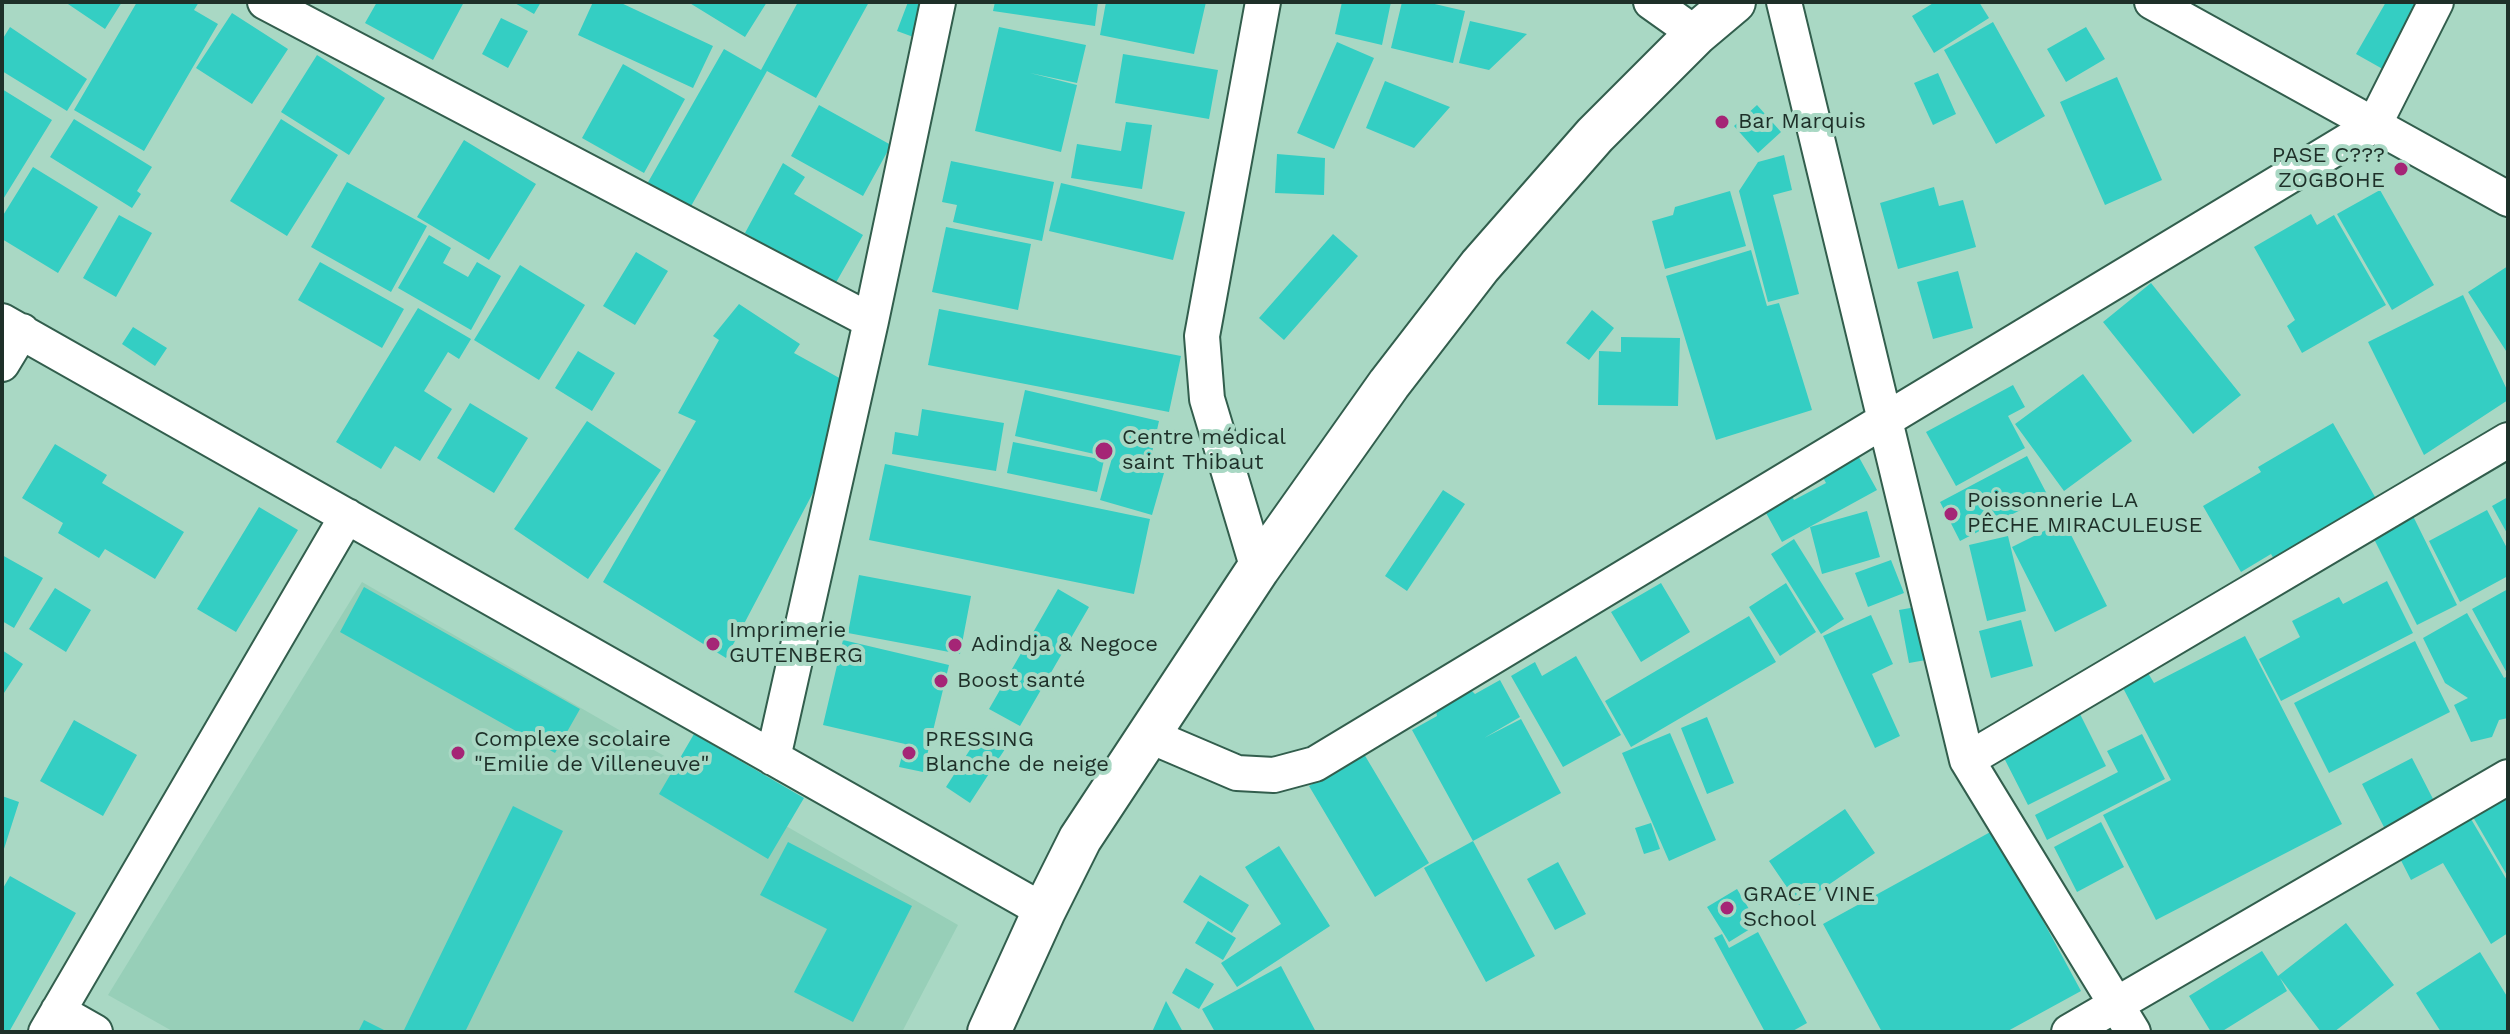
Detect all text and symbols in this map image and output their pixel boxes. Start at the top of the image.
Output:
place label: Bar Marquis [1738,109,1866,135]
marker: Bar Marquis [1713,113,1731,131]
place label: PASE C??? ZOGBOHE [2272,143,2385,194]
marker: PASE C??? ZOGBOHE [2392,160,2410,178]
place label: Centre médical saint Thibaut [1122,425,1286,476]
marker: Centre médical saint Thibaut [1093,440,1115,462]
place label: Poissonnerie LA PÊCHE MIRACULEUSE [1967,488,2202,540]
marker: Poissonnerie LA PÊCHE MIRACULEUSE [1942,505,1960,523]
place label: Imprimerie GUTENBERG [729,618,863,670]
place label: Adindja & Negoce [971,632,1158,658]
marker: Imprimerie GUTENBERG [704,635,722,653]
marker: Adindja & Negoce [946,636,964,654]
place label: Boost santé [957,668,1086,694]
marker: Boost santé [932,672,950,690]
place label: Complexe scolaire "Emilie de Villeneuve" [474,727,709,778]
place label: PRESSING Blanche de neige [925,727,1109,778]
marker: Complexe scolaire "Emilie de Villeneuve" [449,744,467,762]
marker: PRESSING Blanche de neige [900,744,918,762]
place label: GRACE VINE School [1743,882,1875,934]
marker: GRACE VINE School [1718,899,1736,917]

